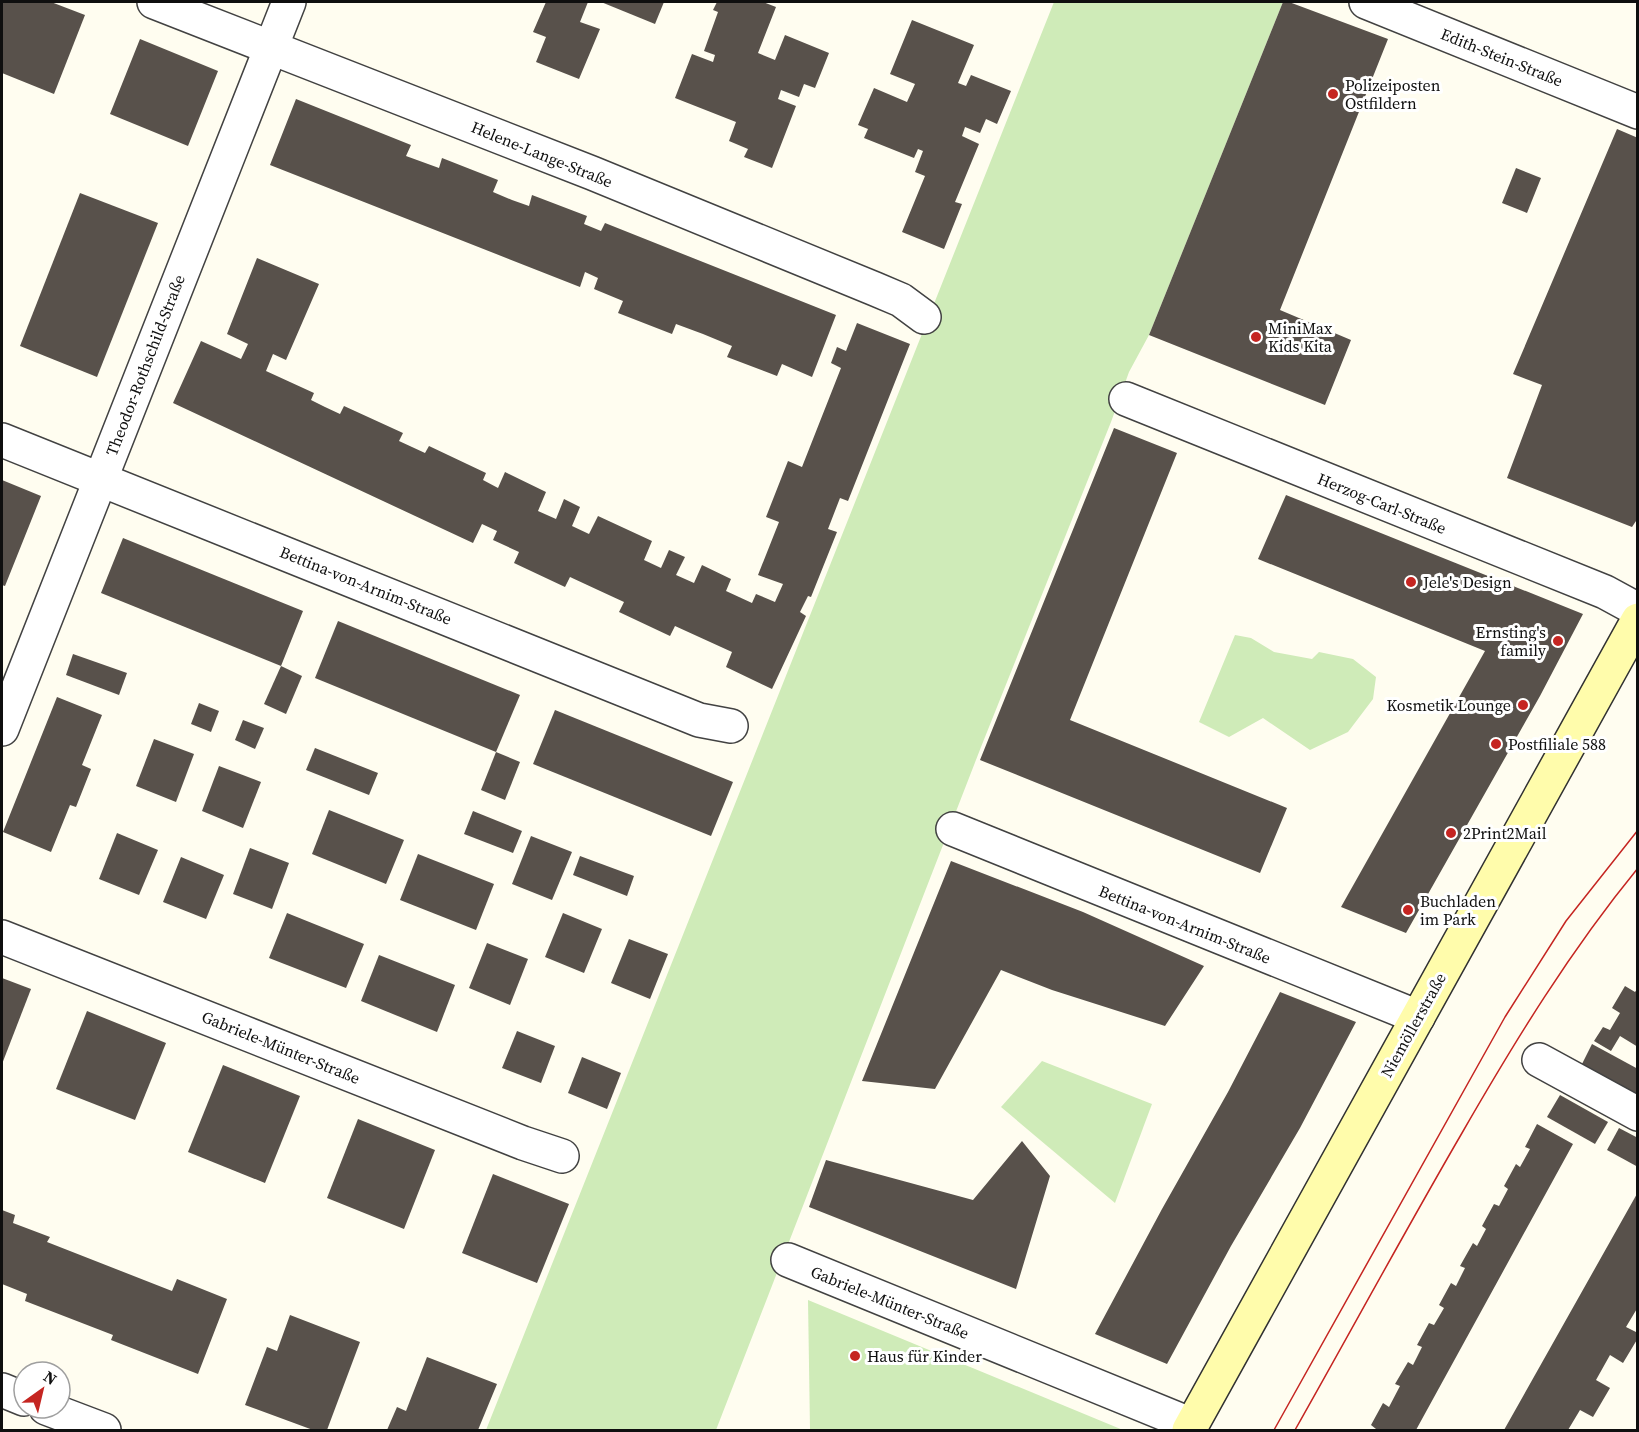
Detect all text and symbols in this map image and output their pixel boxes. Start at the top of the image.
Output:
street label: Edith-Stein-Straße [1438,22,1566,92]
place label: Polizeiposten Ostfildern [1345,74,1441,114]
marker: Polizeiposten Ostfildern [1326,87,1340,101]
street label: Helene-Lange-Straße [468,116,616,192]
street label: Theodor-Rothschild-Straße [100,271,190,459]
place label: MiniMax Kids Kita [1268,317,1333,357]
marker: MiniMax Kids Kita [1249,330,1263,344]
street label: Herzog-Carl-Straße [1314,467,1450,539]
street label: Bettina-von-Arnim-Straße [277,540,455,630]
place label: Jele's Design [1422,571,1512,593]
marker: Jele's Design [1404,575,1418,589]
place label: Ernsting's family [1476,621,1547,661]
marker: Ernsting's family [1551,634,1565,648]
place label: Kosmetik Lounge [1386,694,1511,716]
marker: Kosmetik Lounge [1516,698,1530,712]
place label: Postfiliale 588 [1508,733,1606,755]
marker: Postfiliale 588 [1489,737,1503,751]
place label: 2Print2Mail [1463,822,1547,844]
marker: 2Print2Mail [1444,826,1458,840]
street label: Bettina-von-Arnim-Straße [1096,879,1274,969]
place label: Buchladen im Park [1420,890,1496,930]
marker: Buchladen im Park [1401,903,1415,917]
street label: Niemöllerstraße [1375,969,1451,1081]
street label: Gabriele-Münter-Straße [199,1005,363,1089]
street label: Gabriele-Münter-Straße [808,1260,972,1344]
place label: Haus für Kinder [867,1345,982,1367]
marker: Haus für Kinder [848,1349,862,1363]
north arrow [12,1360,72,1420]
text: N [39,1365,62,1390]

